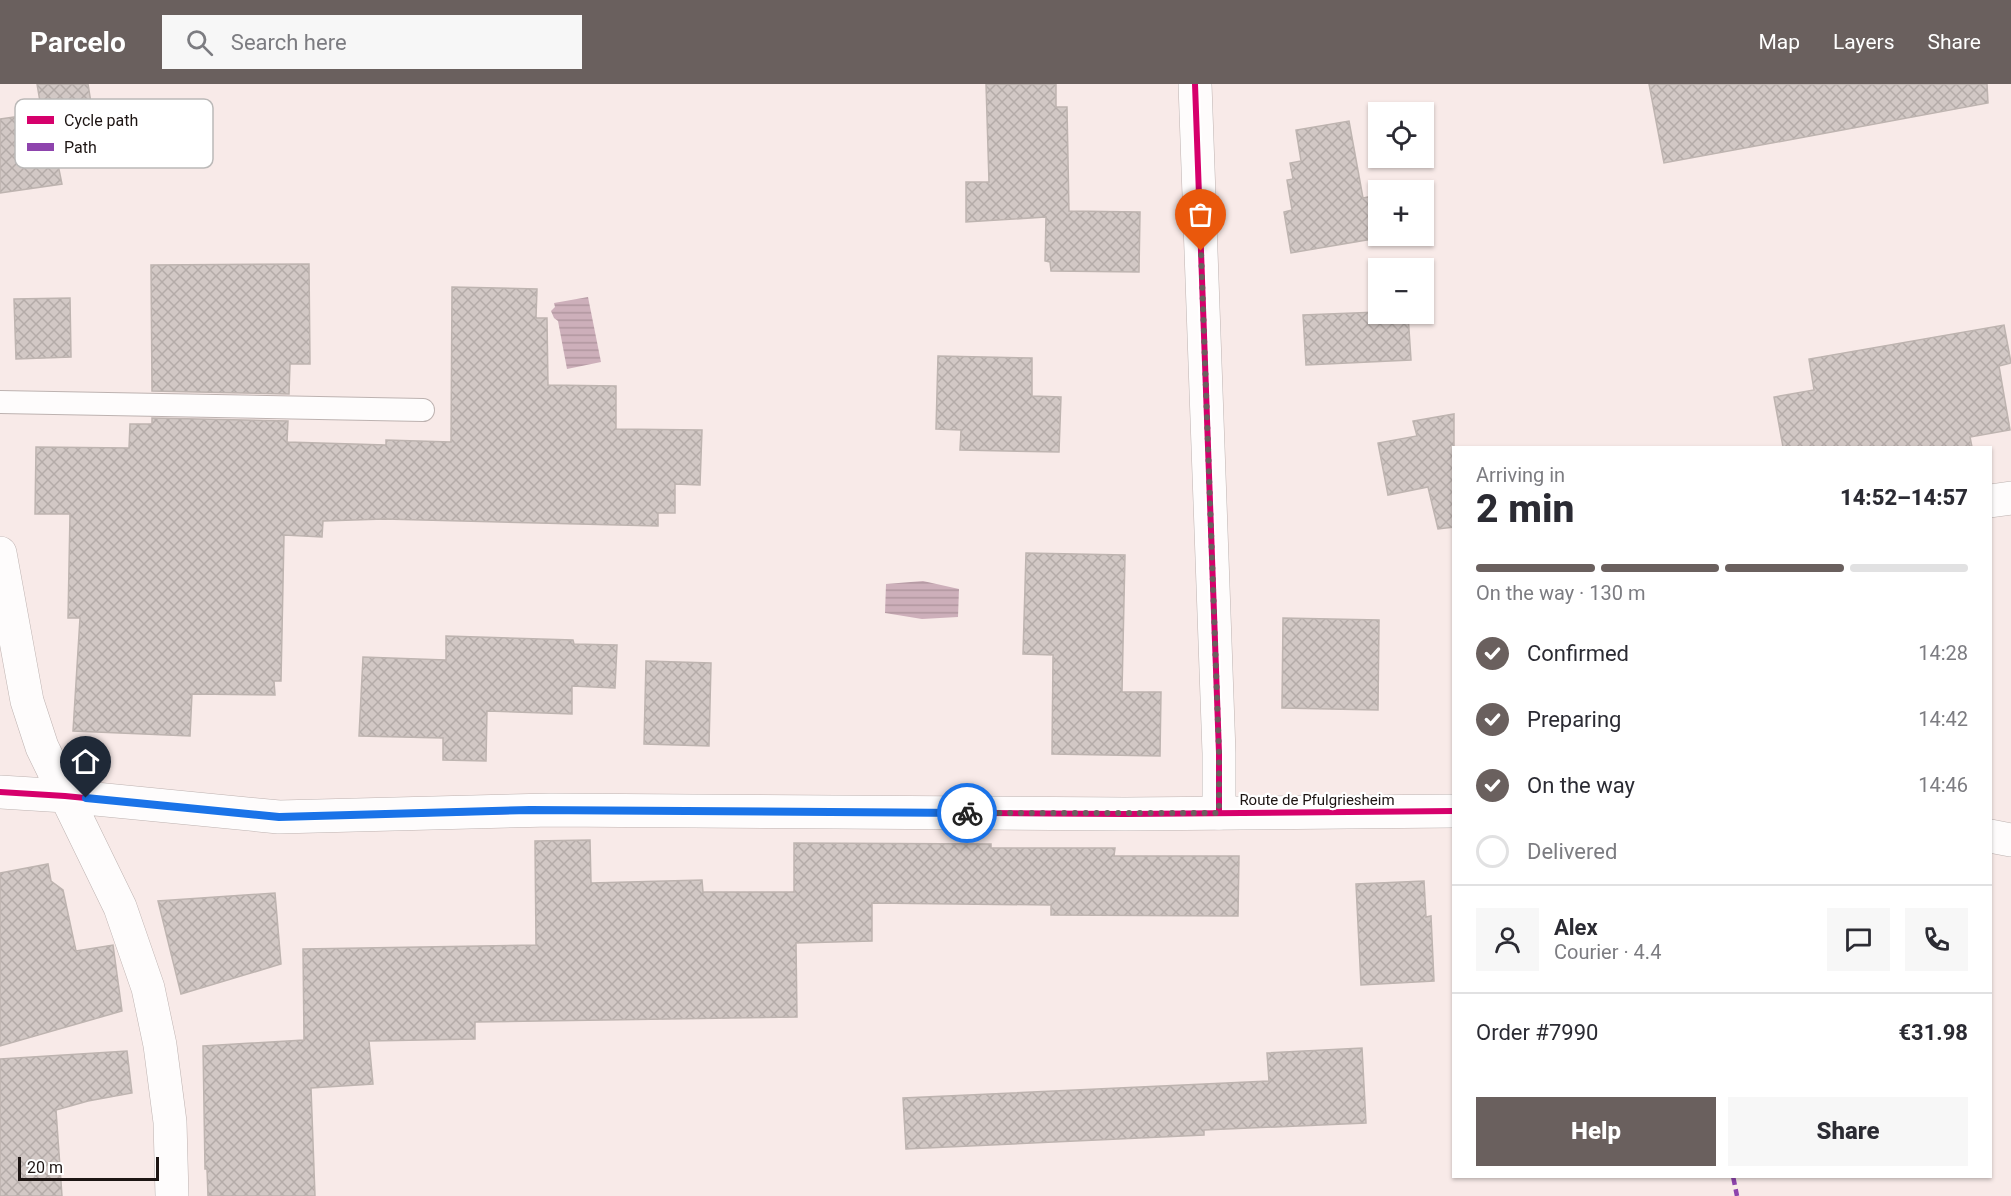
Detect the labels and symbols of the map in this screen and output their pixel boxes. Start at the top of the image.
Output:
legend [15,99,213,168]
text: Cycle path [64,111,138,130]
text: Path [64,138,97,157]
pin [1175,189,1226,251]
pin [60,736,111,798]
courier [937,783,997,843]
street label: Route de Pfulgriesheim [1239,791,1395,809]
scale bar [18,1154,159,1182]

